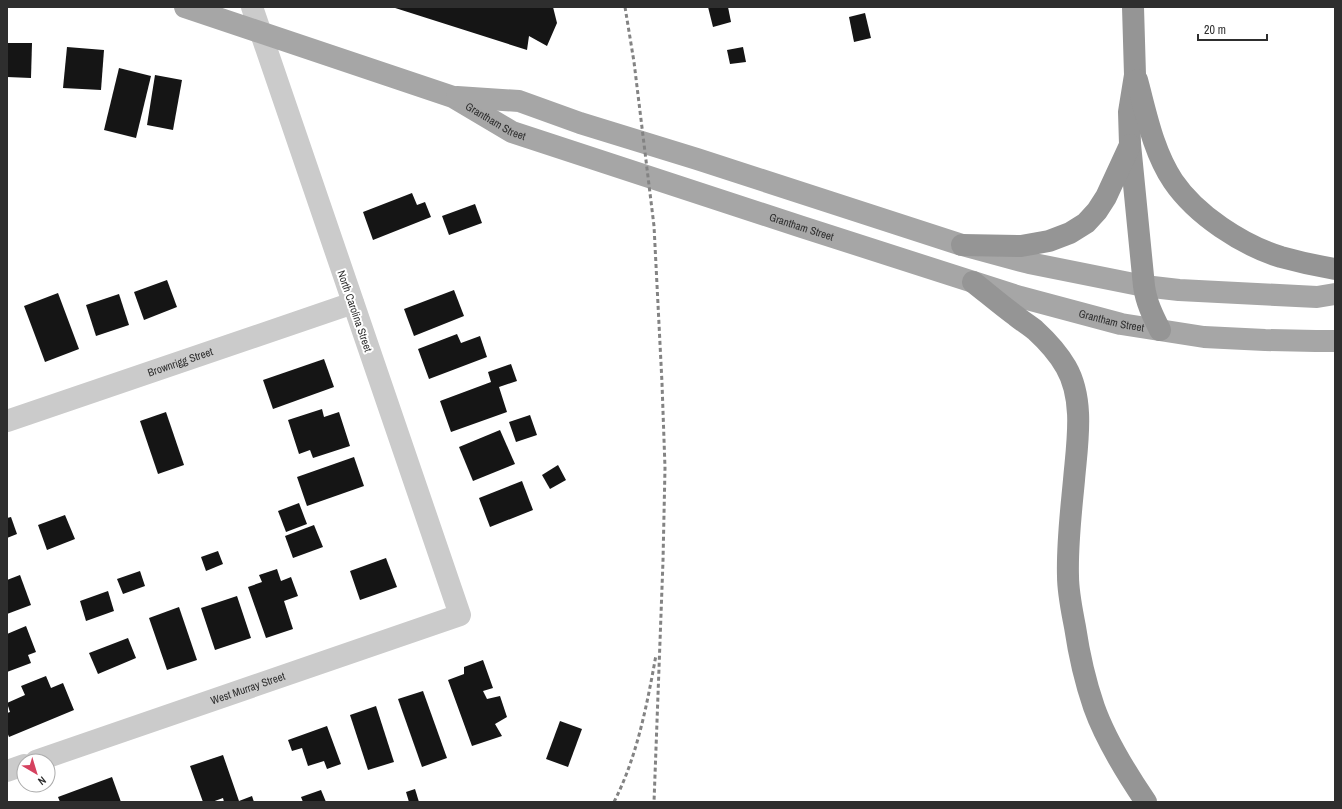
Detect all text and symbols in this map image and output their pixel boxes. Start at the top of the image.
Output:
scale bar [1198,16,1267,42]
text: 20 m [1204,22,1226,38]
street label: Grantham Street [463,99,528,143]
street label: Grantham Street [768,210,836,244]
street label: North Carolina Street [335,268,376,354]
street label: Grantham Street [1077,306,1146,335]
street label: Brownrigg Street [146,344,215,380]
street label: West Murray Street [209,669,287,707]
north arrow [16,753,56,793]
text: N [35,773,49,788]

